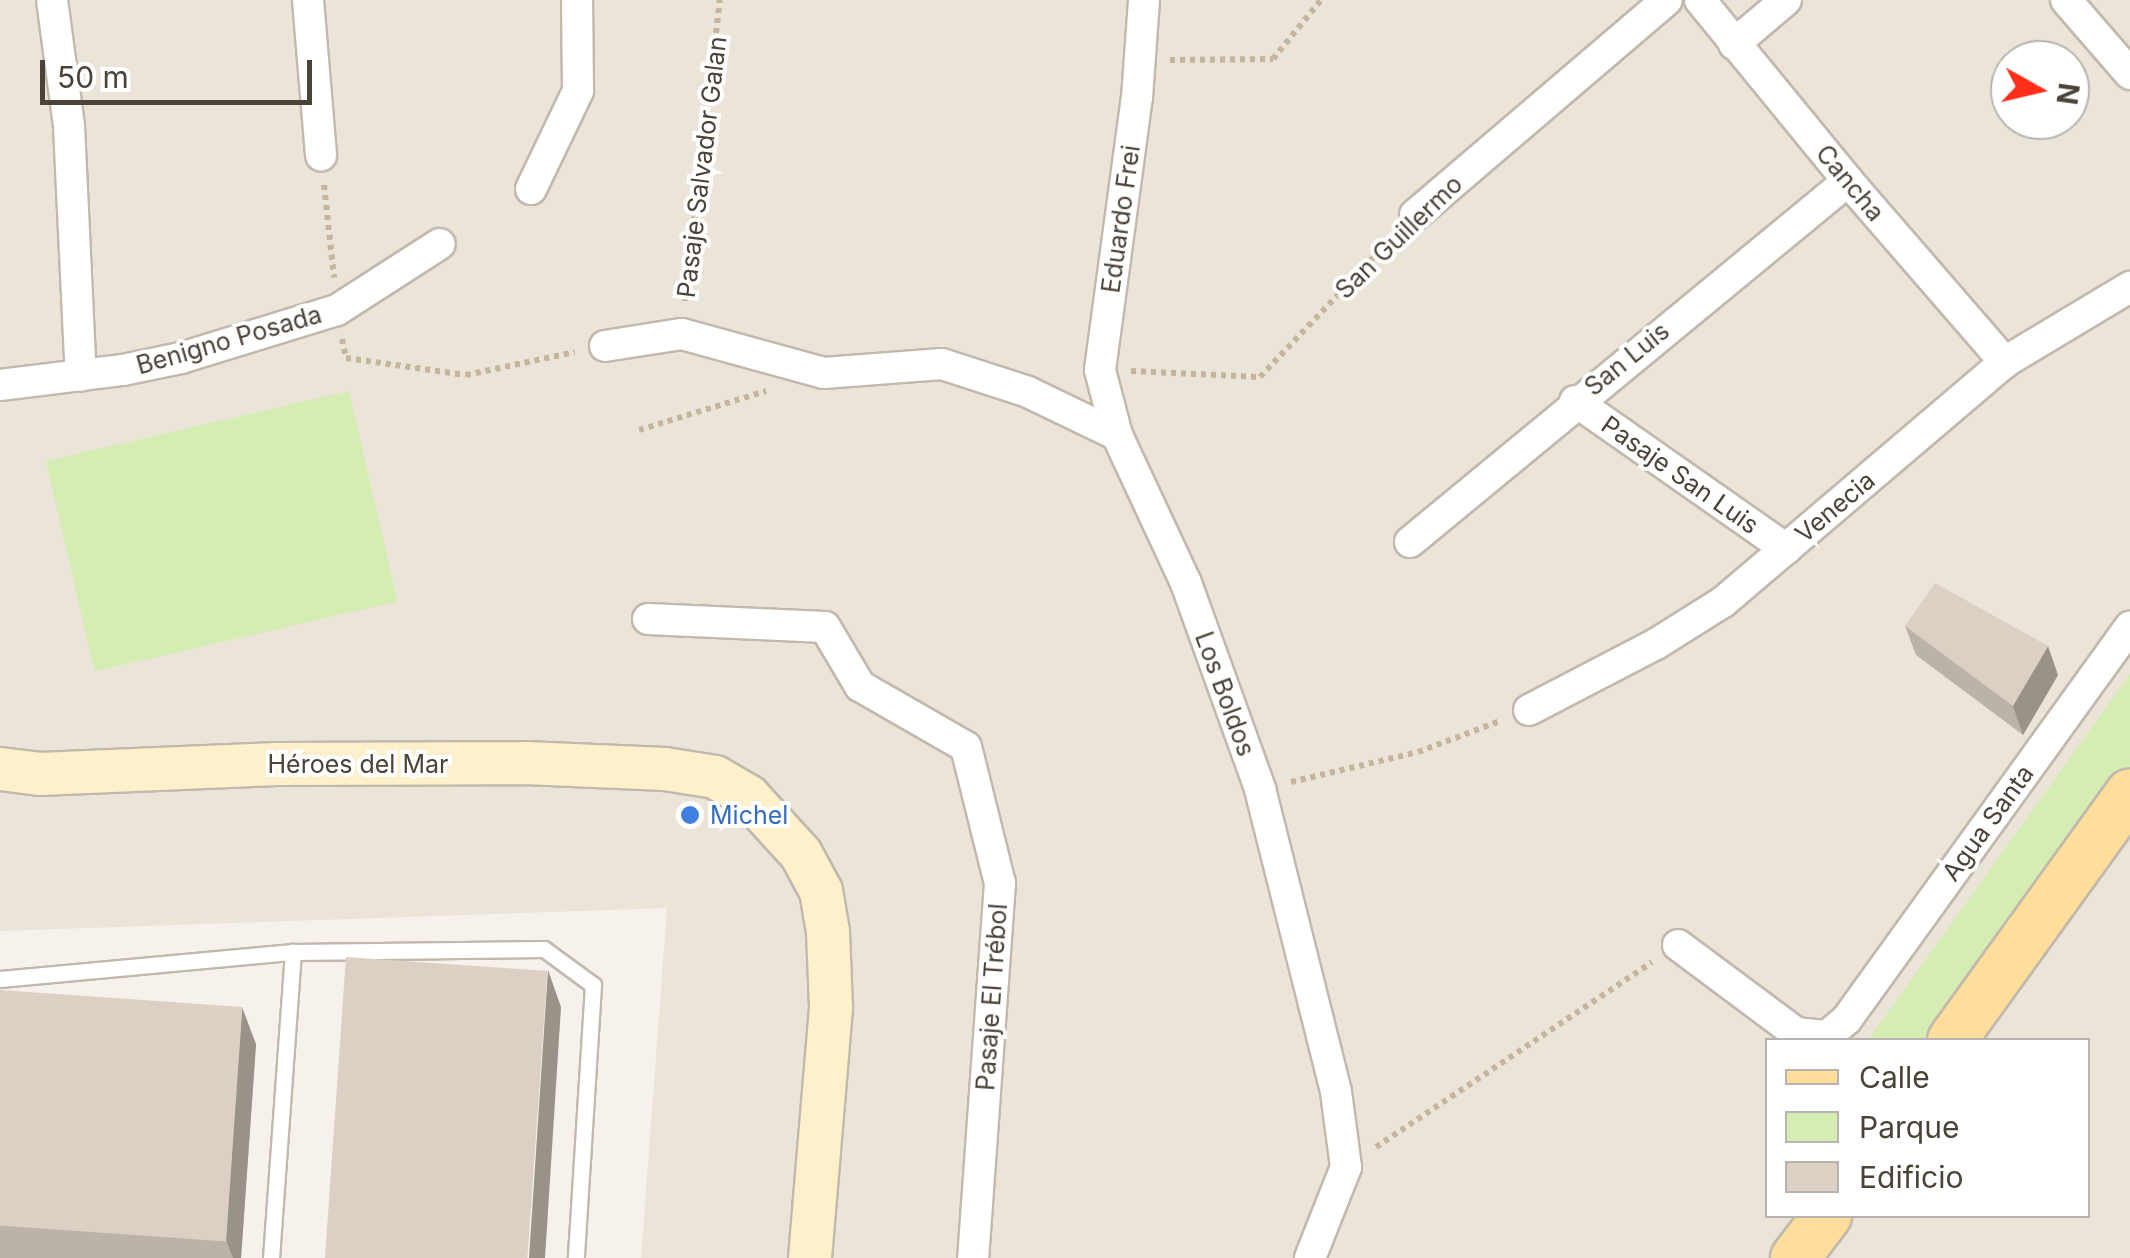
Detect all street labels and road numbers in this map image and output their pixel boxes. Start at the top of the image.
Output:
street label: Pasaje Salvador Galan [671,34,733,300]
street label: Cancha [1810,139,1890,227]
street label: Eduardo Frei [1096,143,1146,295]
street label: San Guillermo [1329,169,1469,305]
street label: Benigno Posada [133,299,325,381]
street label: San Luis [1579,316,1675,402]
street label: Pasaje San Luis [1596,410,1764,540]
street label: Venecia [1789,465,1881,549]
street label: Los Boldos [1189,628,1261,760]
street label: Héroes del Mar [268,749,448,779]
street label: Agua Santa [1936,759,2040,887]
street label: Pasaje El Trébol [970,902,1014,1092]

